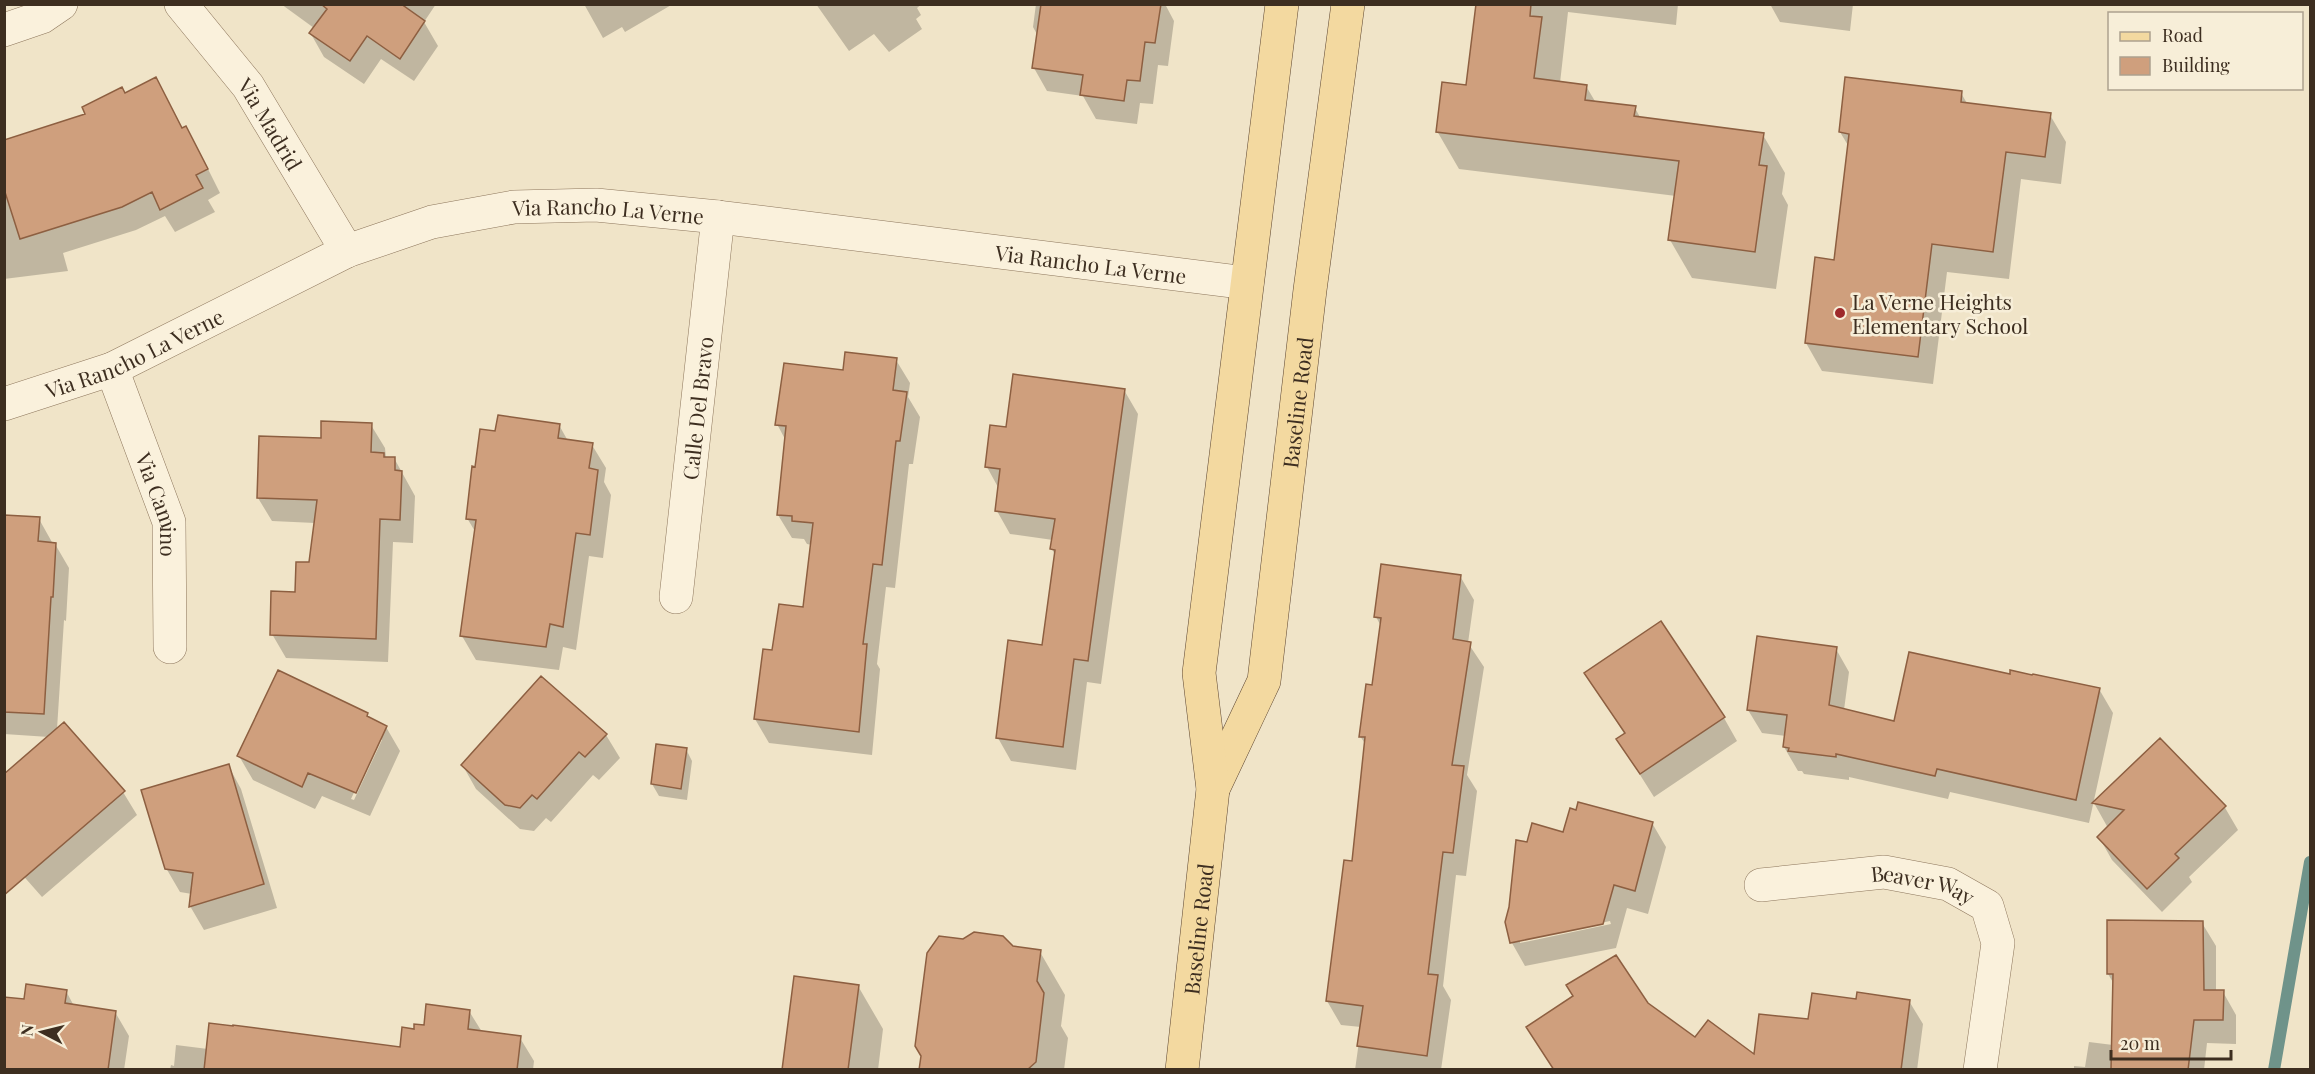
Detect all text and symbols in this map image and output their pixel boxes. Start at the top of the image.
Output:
legend [2108,12,2303,90]
text: Road [2162,23,2203,47]
text: Building [2162,53,2230,77]
street label: Via Madrid [232,71,309,175]
street label: Via Rancho La Verne [511,191,705,230]
street label: Via Rancho La Verne [993,238,1188,289]
place label: La Verne Heights Elementary School [1852,287,2028,339]
street label: Via Rancho La Verne [40,301,228,404]
marker: La Verne Heights Elementary School [1833,306,1847,320]
street label: Calle Del Bravo [675,335,719,481]
street label: Baseline Road [1275,335,1318,470]
street label: Via Camino [130,447,184,557]
street label: Beaver Way [1869,858,1980,911]
street label: Baseline Road [1176,862,1219,996]
north arrow [12,1002,72,1062]
text: N [15,1023,38,1037]
scale bar [2111,1023,2231,1061]
text: 20 m [2120,1031,2160,1055]

